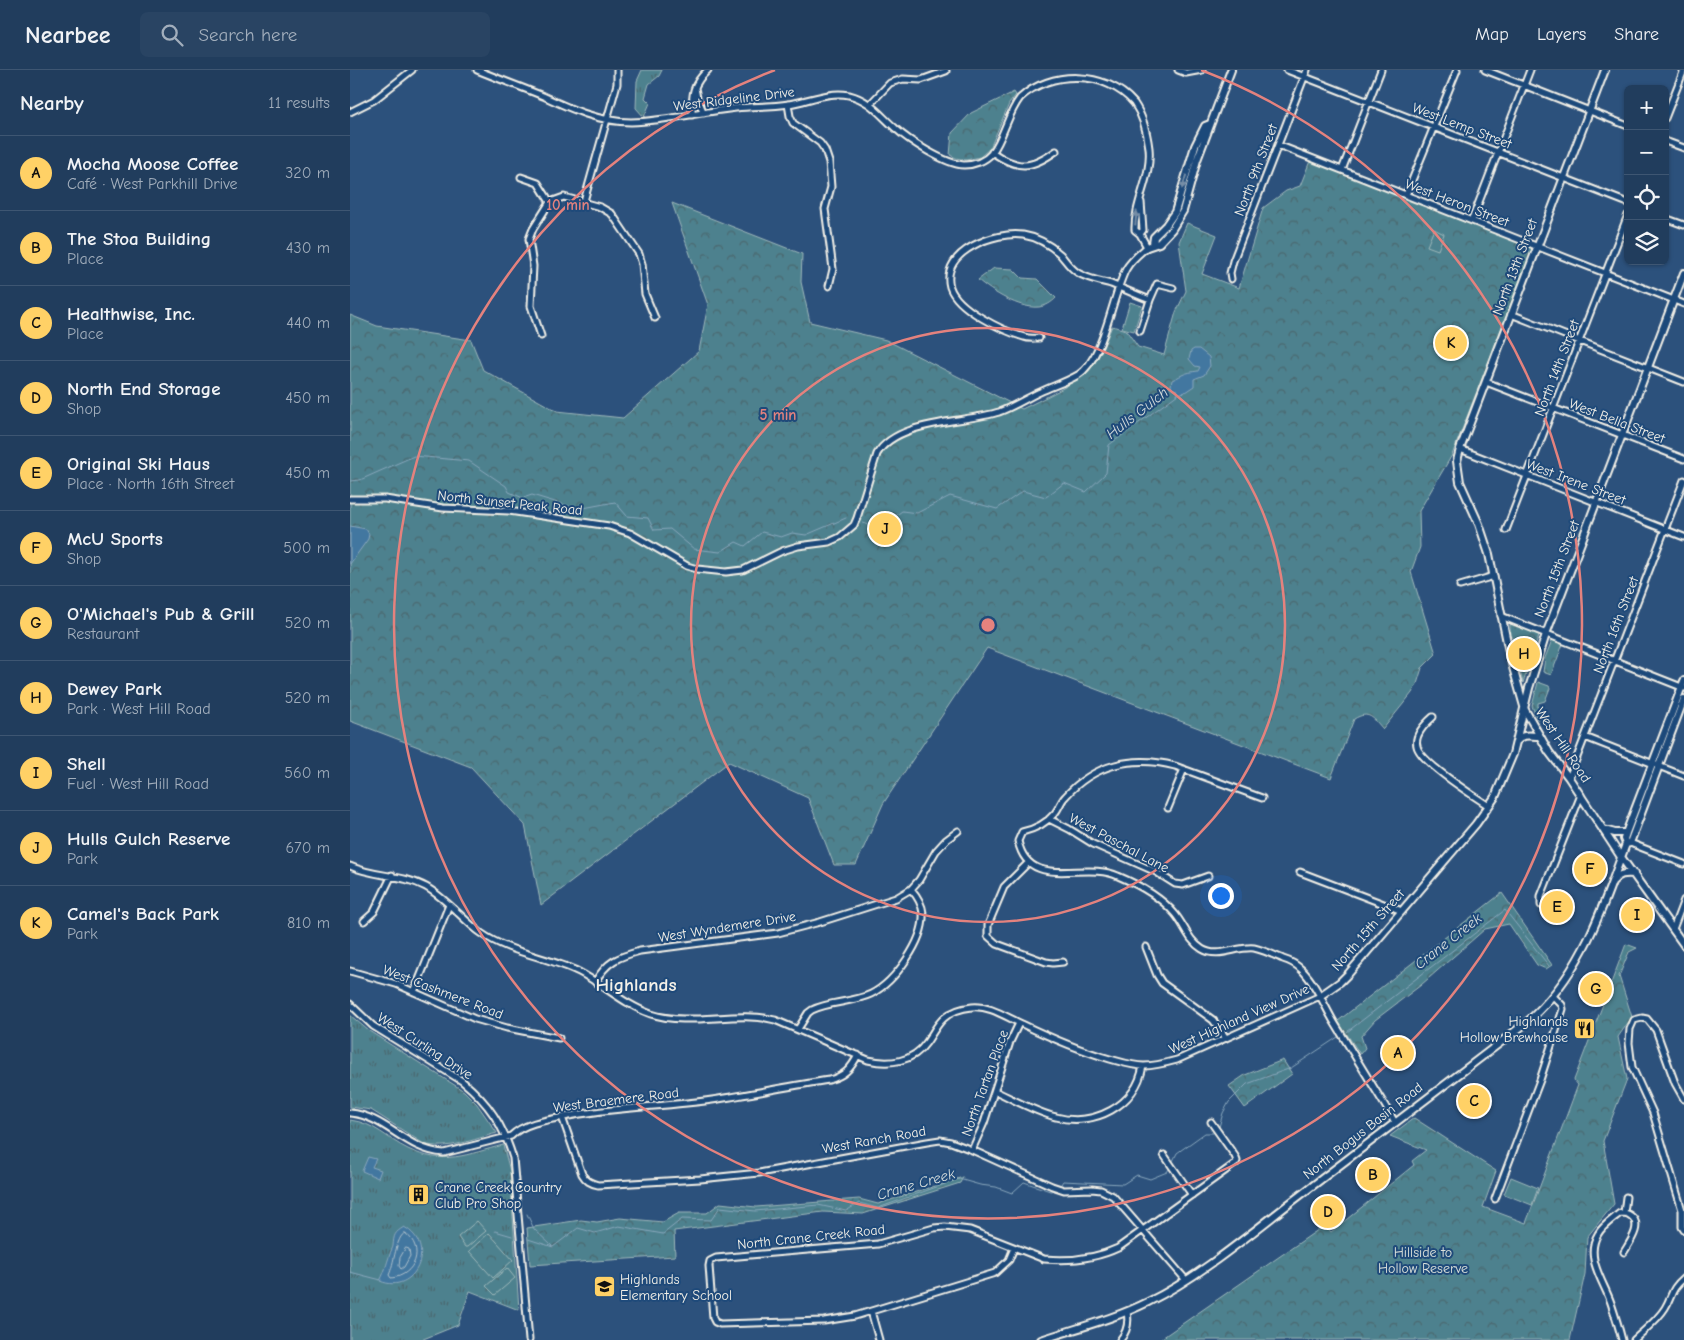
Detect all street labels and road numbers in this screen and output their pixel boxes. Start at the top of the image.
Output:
street label: West Ridgeline Drive [672,83,796,115]
street label: West Lemp Street [1410,99,1515,153]
street label: North 9th Street [1231,121,1282,218]
street label: West Heron Street [1403,175,1512,231]
street label: North 13th Street [1489,215,1542,318]
street label: North 14th Street [1531,316,1584,419]
street label: West Bella Street [1567,395,1668,447]
street label: West Irene Street [1524,455,1629,509]
street label: North Sunset Peak Road [437,487,583,519]
street label: North 15th Street [1531,517,1584,620]
street label: North 16th Street [1590,573,1643,676]
street label: West Hill Road [1532,704,1594,786]
street label: West Paschal Lane [1066,809,1172,877]
street label: North 15th Street [1328,885,1409,974]
street label: West Wyndemere Drive [657,908,797,946]
street label: West Cashmere Road [380,961,506,1023]
street label: West Highland View Drive [1166,980,1312,1058]
street label: West Curling Drive [374,1009,476,1083]
street label: North Tartan Place [958,1027,1012,1139]
street label: North Bogus Basin Road [1300,1079,1426,1183]
street label: West Braemere Road [552,1084,680,1116]
street label: West Ranch Road [821,1123,927,1157]
street label: North Crane Creek Road [736,1221,886,1253]

